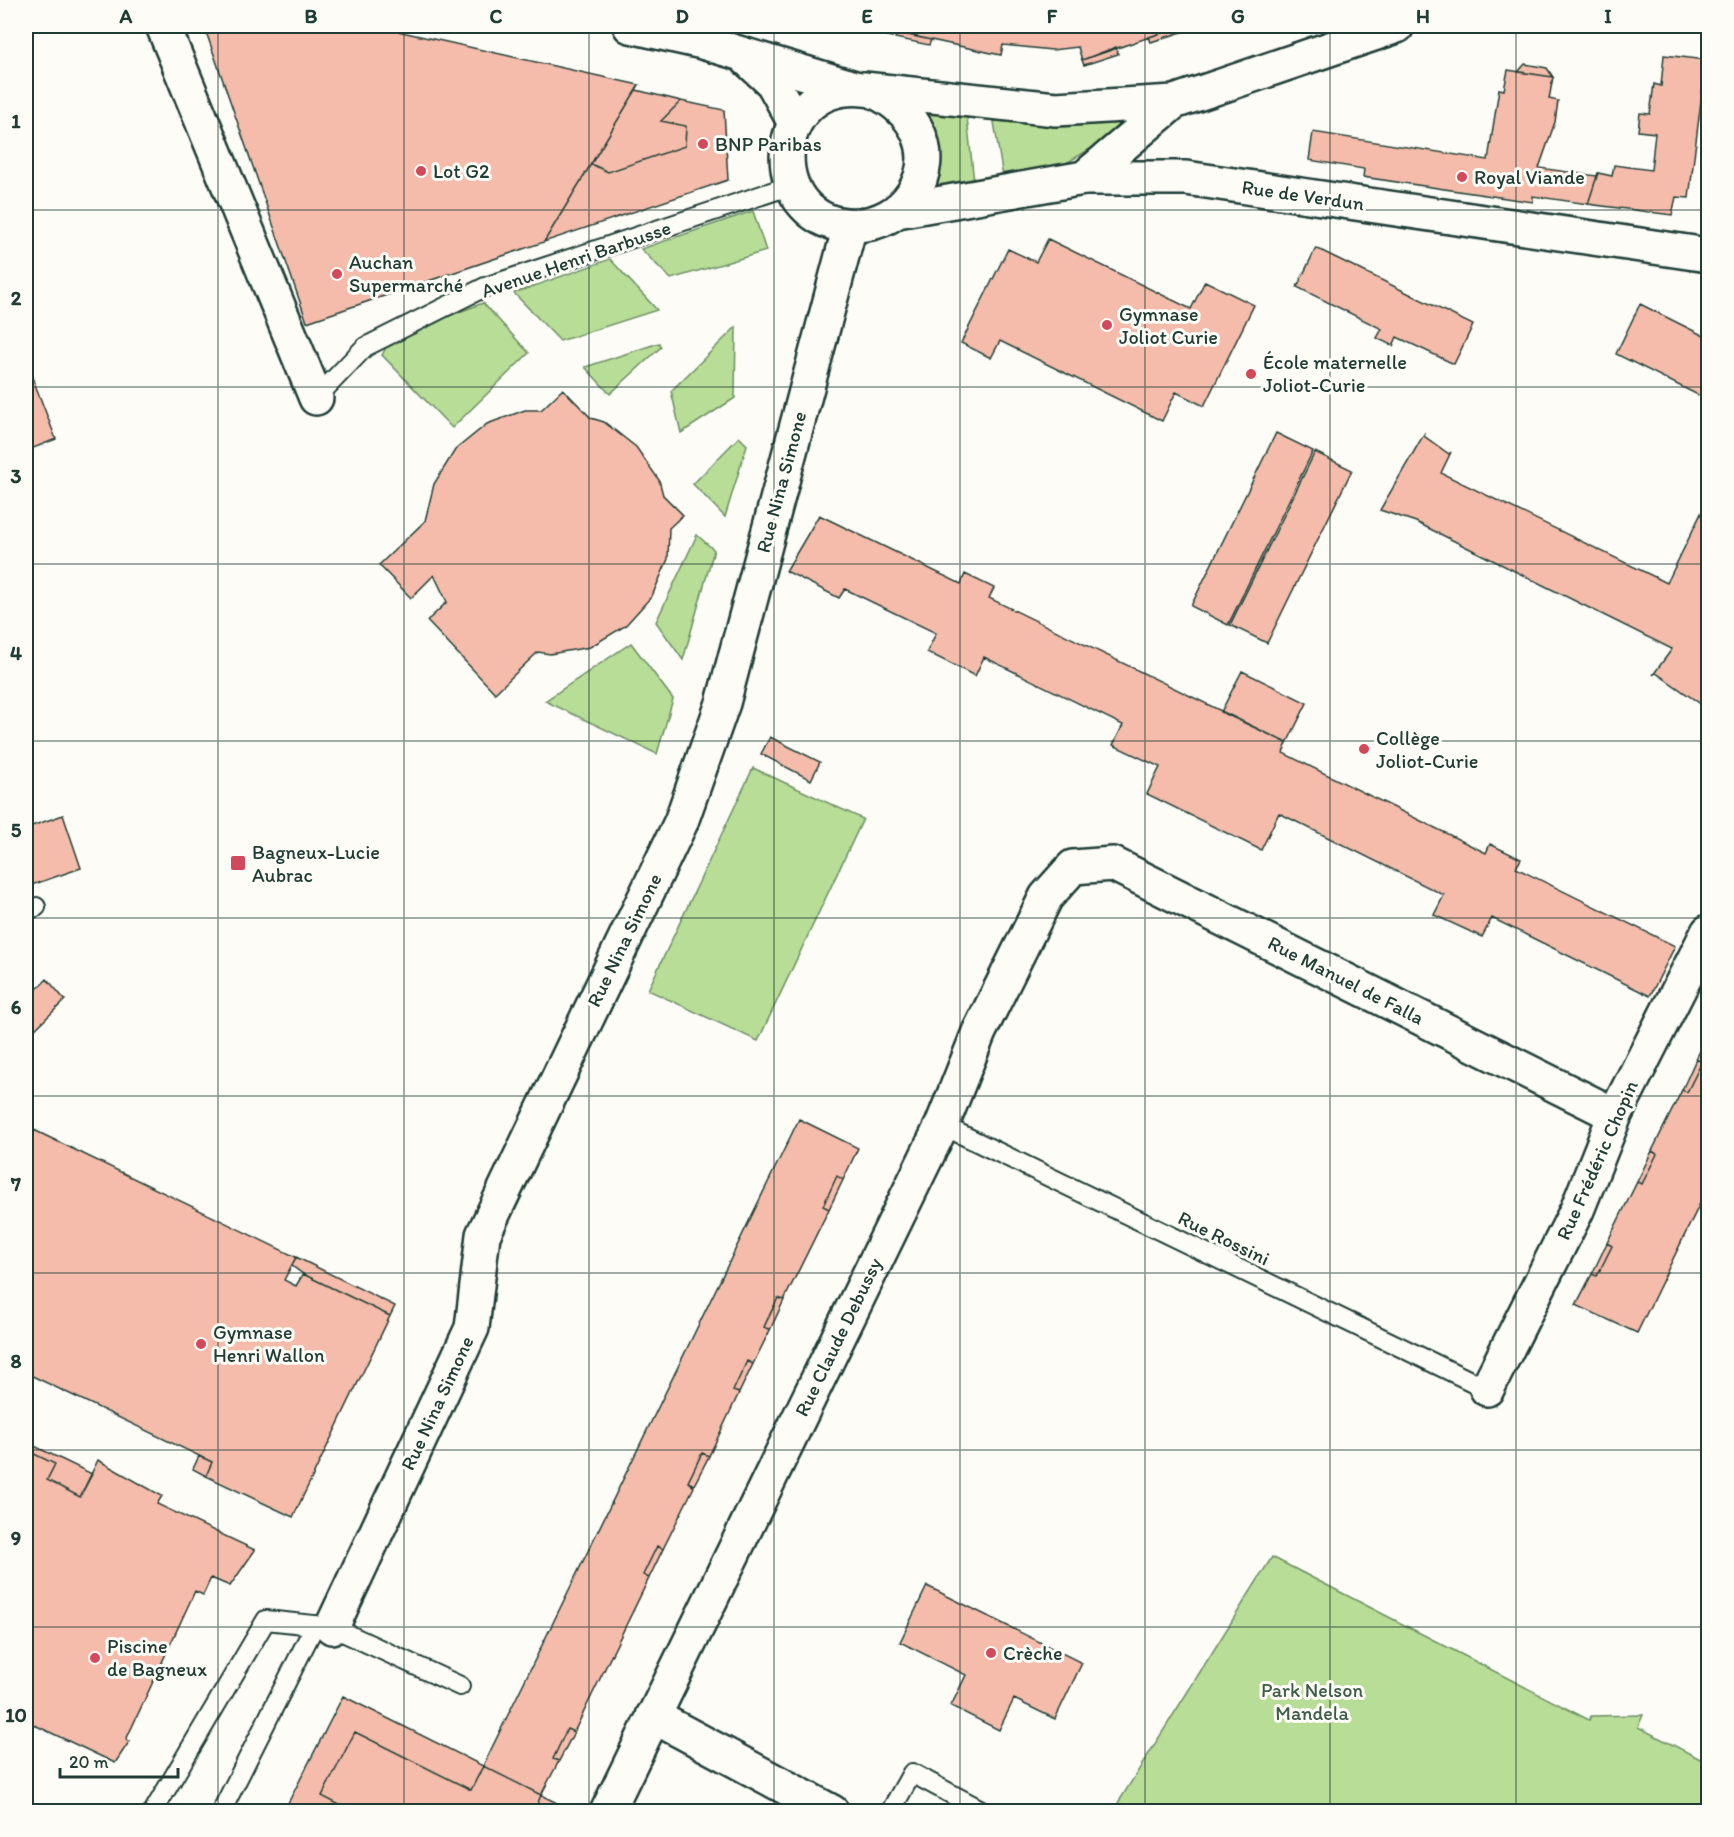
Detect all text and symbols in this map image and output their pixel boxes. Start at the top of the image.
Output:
text: A [119,4,133,28]
text: B [305,4,318,28]
text: C [490,4,503,28]
text: D [675,4,689,28]
text: E [861,4,873,28]
text: F [1047,4,1058,28]
text: G [1231,4,1245,28]
text: H [1416,4,1430,28]
text: I [1604,4,1612,28]
text: 1 [11,109,21,133]
place label: BNP Paribas [715,132,822,156]
marker: BNP Paribas [696,137,710,151]
place label: Lot G2 [433,159,490,183]
marker: Lot G2 [414,164,428,178]
place label: Royal Viande [1474,165,1585,189]
marker: Royal Viande [1455,170,1469,184]
street label: Rue de Verdun [1240,175,1366,215]
street label: Avenue Henri Barbusse [478,215,674,303]
place label: Auchan Supermarché [349,250,463,297]
marker: Auchan Supermarché [330,267,344,281]
text: 2 [11,286,22,310]
place label: Gymnase Joliot Curie [1119,302,1218,349]
marker: Gymnase Joliot Curie [1100,318,1114,332]
place label: École maternelle Joliot-Curie [1263,350,1407,397]
marker: École maternelle Joliot-Curie [1244,367,1258,381]
street label: Rue Nina Simone [751,409,811,555]
text: 3 [11,464,22,488]
text: 4 [10,641,22,665]
place label: Collège Joliot-Curie [1376,726,1479,773]
marker: Collège Joliot-Curie [1357,742,1371,756]
text: 5 [11,818,22,842]
place label: Bagneux-Lucie Aubrac [252,840,380,887]
marker: Bagneux-Lucie Aubrac [229,854,247,872]
street label: Rue Nina Simone [581,869,667,1011]
street label: Rue Manuel de Falla [1264,930,1428,1030]
text: 6 [11,995,22,1019]
street label: Rue Frédéric Chopin [1551,1076,1643,1244]
text: 7 [10,1172,21,1196]
street label: Rue Rossini [1174,1205,1274,1271]
street label: Rue Claude Debussy [789,1253,887,1420]
place label: Gymnase Henri Wallon [213,1320,325,1367]
street label: Rue Nina Simone [395,1332,479,1474]
marker: Gymnase Henri Wallon [194,1337,208,1351]
text: 8 [11,1349,22,1373]
text: 9 [11,1526,21,1550]
place label: Piscine de Bagneux [107,1634,207,1681]
place label: Crèche [1003,1641,1062,1665]
marker: Crèche [984,1646,998,1660]
marker: Piscine de Bagneux [88,1651,102,1665]
park label: Park Nelson Mandela [1261,1678,1363,1725]
text: 10 [5,1703,27,1727]
scale bar [60,1741,178,1779]
text: 20 m [69,1751,109,1773]

